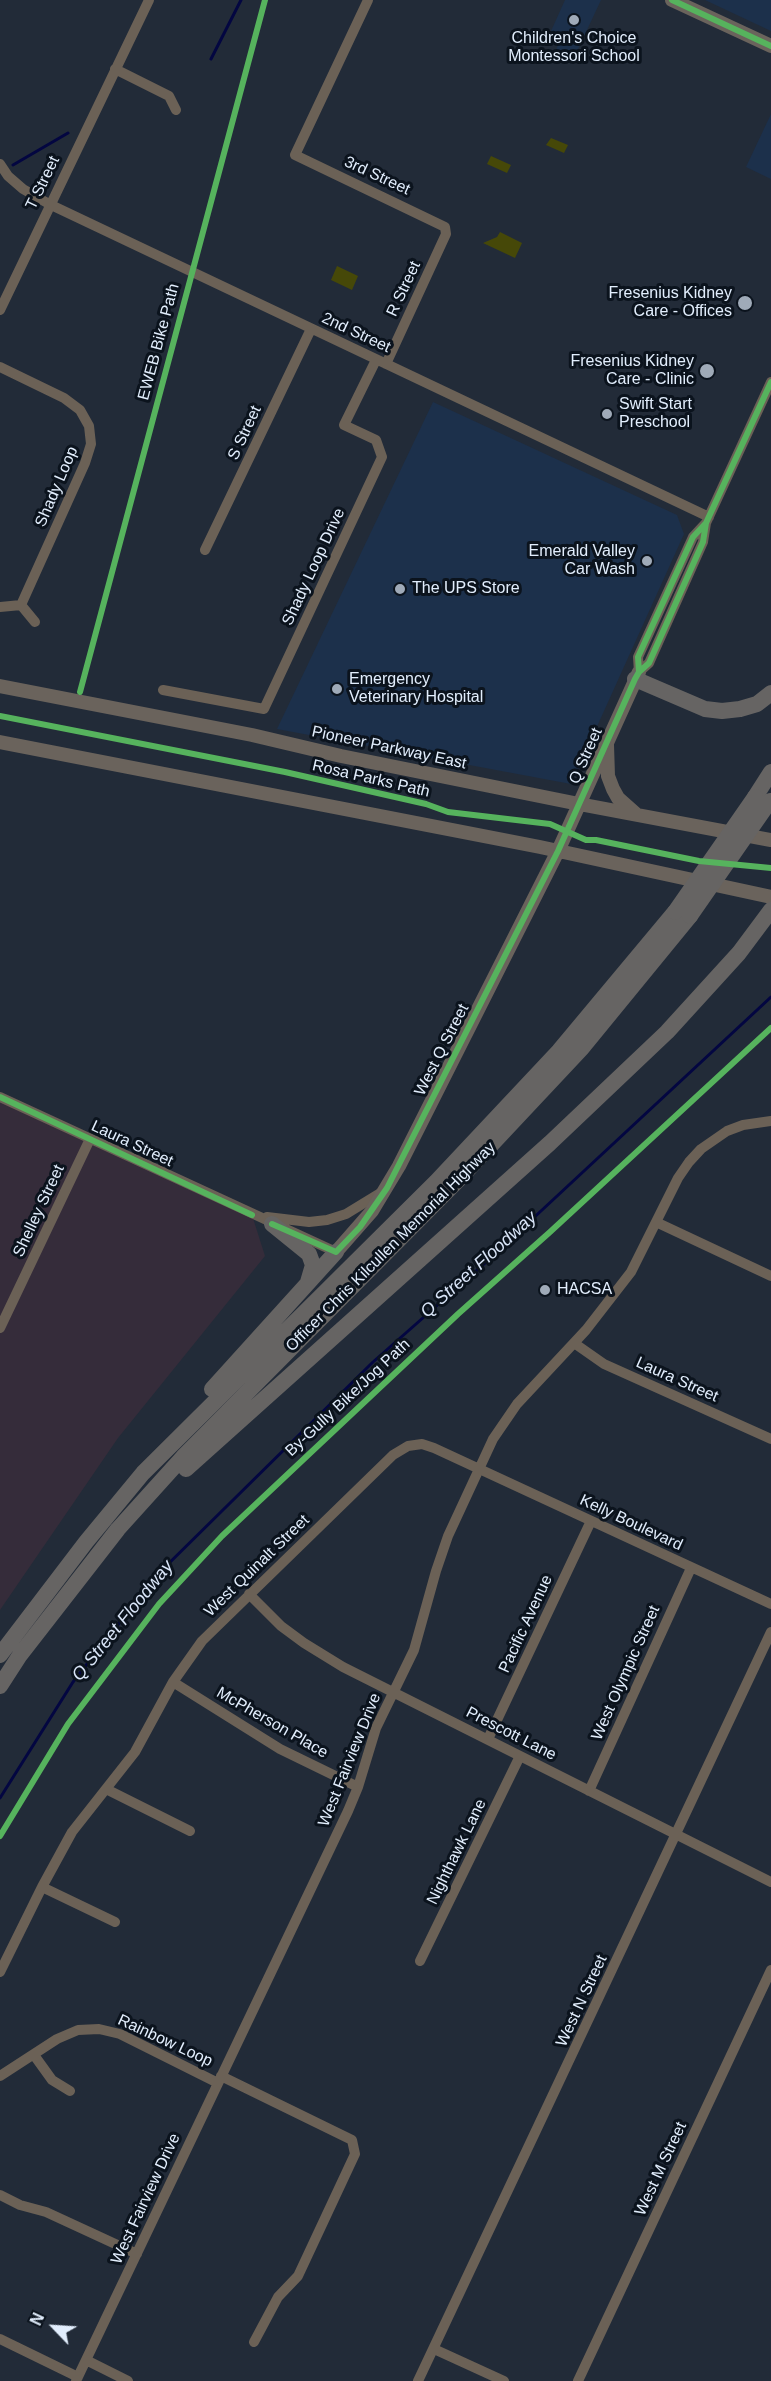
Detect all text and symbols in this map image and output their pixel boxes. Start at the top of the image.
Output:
marker: Children's Choice Montessori School [567,13,581,27]
place label: Children's Choice Montessori School [508,29,640,67]
street label: 3rd Street [341,152,413,200]
street label: T Street [22,153,64,213]
street label: R Street [383,258,425,320]
street label: EWEB Bike Path [134,282,184,402]
place label: Fresenius Kidney Care - Offices [608,284,732,322]
marker: Fresenius Kidney Care - Offices [736,294,754,312]
street label: 2nd Street [318,309,394,357]
place label: Fresenius Kidney Care - Clinic [570,352,694,390]
marker: Fresenius Kidney Care - Clinic [698,362,716,380]
place label: Swift Start Preschool [619,395,692,433]
street label: S Street [224,403,266,463]
marker: Swift Start Preschool [600,407,614,421]
street label: Shady Loop [31,444,83,530]
street label: Shady Loop Drive [278,505,350,629]
place label: Emerald Valley Car Wash [529,542,635,580]
marker: Emerald Valley Car Wash [640,554,654,568]
place label: The UPS Store [412,579,520,599]
marker: The UPS Store [393,582,407,596]
place label: Emergency Veterinary Hospital [349,670,483,708]
marker: Emergency Veterinary Hospital [330,682,344,696]
street label: Pioneer Parkway East [310,722,468,774]
street label: Q Street [565,725,607,787]
street label: Rosa Parks Path [310,756,432,802]
street label: West Q Street [411,1001,473,1099]
street label: Laura Street [88,1117,176,1171]
street label: Officer Chris Kilcullen Memorial Highway [282,1138,500,1356]
street label: Shelley Street [9,1162,69,1260]
water label: Q Street Floodway [416,1207,542,1323]
place label: HACSA [557,1280,612,1300]
marker: HACSA [538,1283,552,1297]
street label: By-Gully Bike/Jog Path [282,1335,414,1461]
street label: Laura Street [633,1353,721,1407]
street label: Kelly Boulevard [577,1491,685,1555]
street label: West Quinalt Street [201,1511,313,1621]
water label: Q Street Floodway [68,1556,178,1686]
street label: Pacific Avenue [495,1572,557,1676]
street label: West Olympic Street [588,1603,664,1743]
street label: McPherson Place [213,1683,331,1763]
street label: West Fairview Drive [315,1691,385,1829]
street label: Prescott Lane [463,1703,559,1765]
street label: Nighthawk Lane [423,1796,491,1908]
street label: West N Street [552,1952,612,2050]
street label: Rainbow Loop [115,2011,215,2071]
street label: West M Street [631,2119,691,2219]
street label: West Fairview Drive [107,2131,185,2267]
north arrow [24,2297,84,2357]
text: N [27,2310,47,2328]

